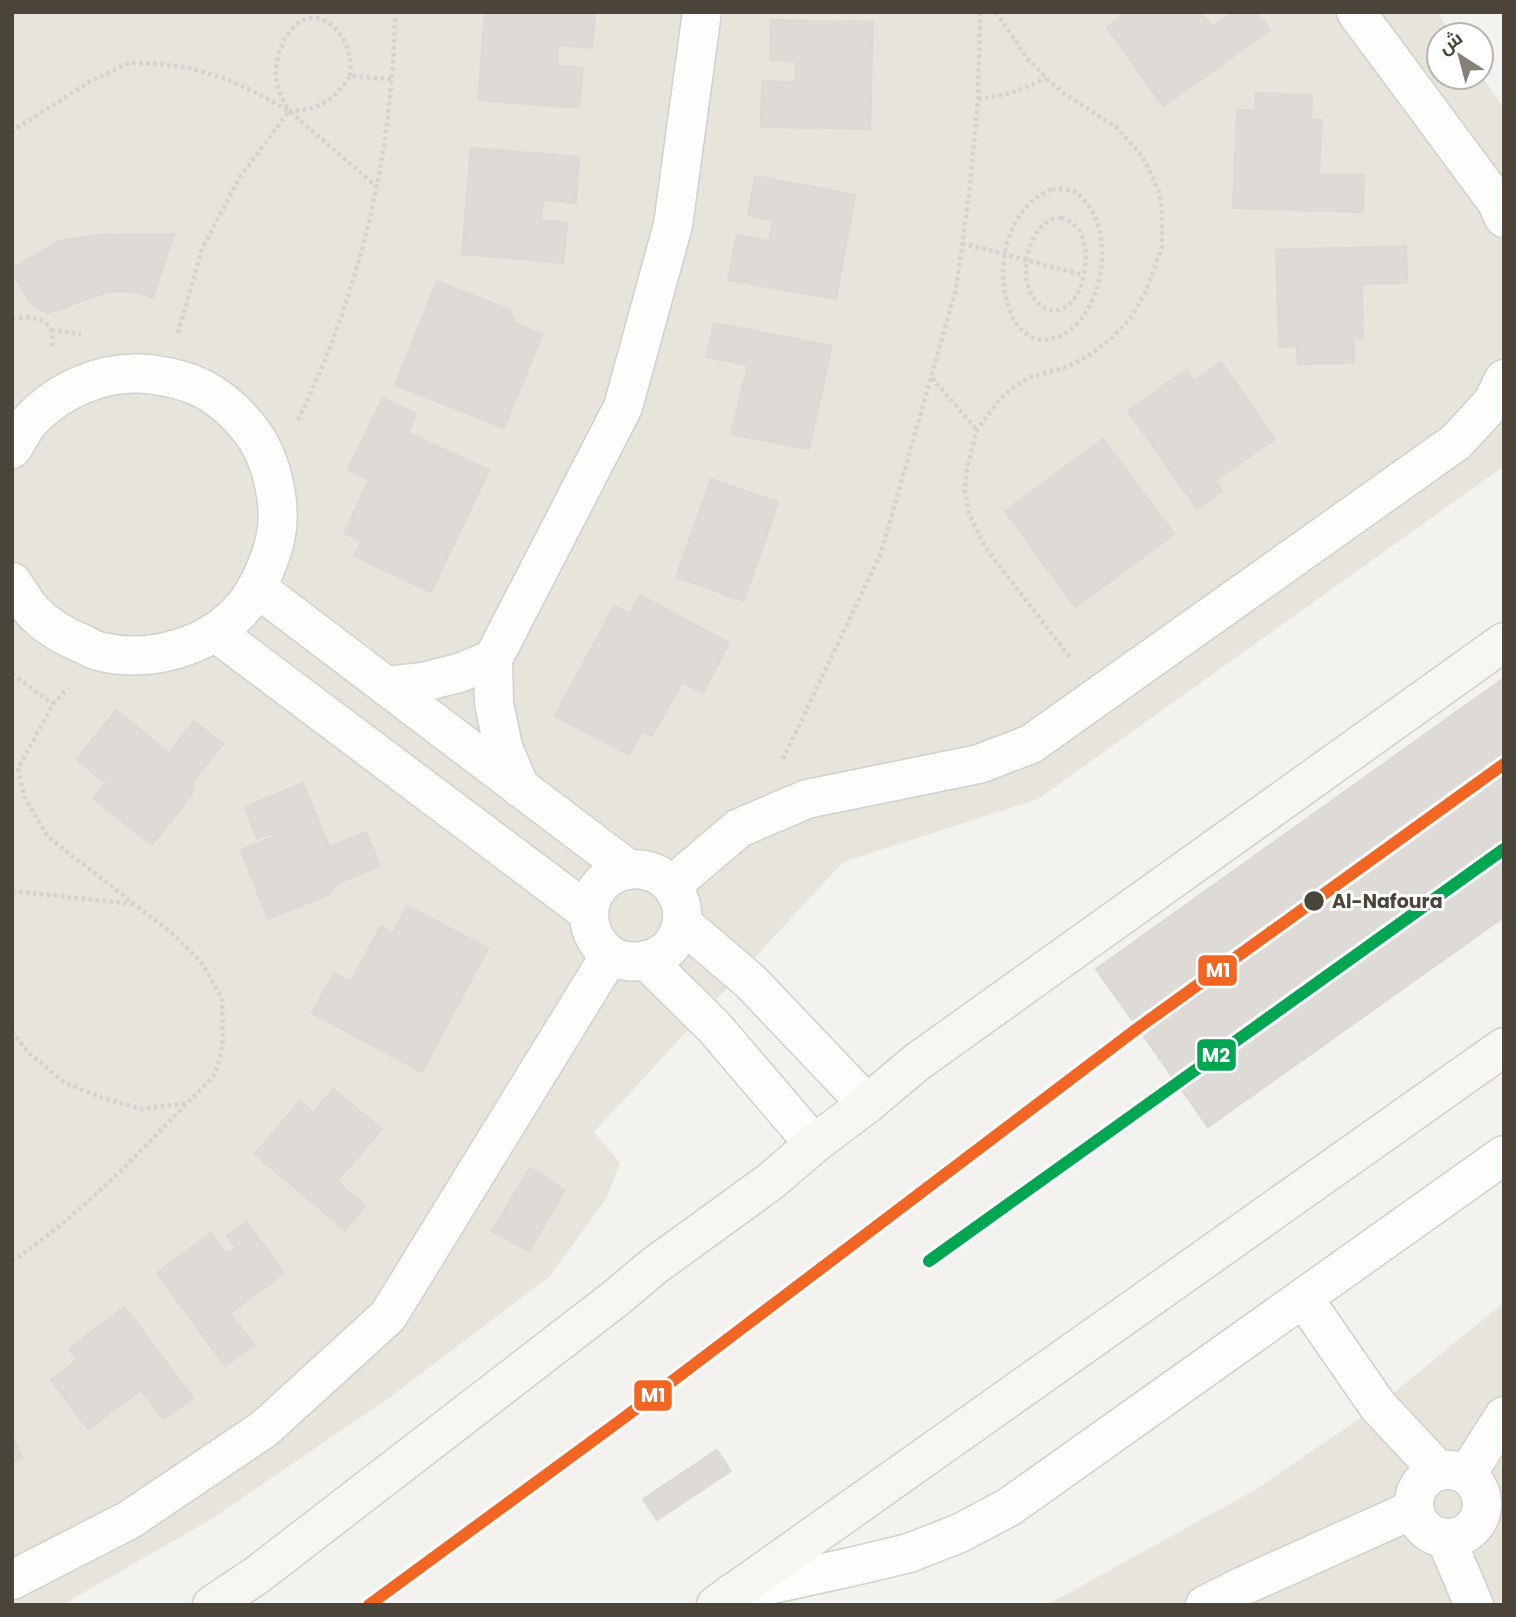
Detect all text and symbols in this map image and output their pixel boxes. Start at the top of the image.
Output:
north arrow [1425,21,1495,91]
text: ش [1433,25,1468,61]
place label: Al-Nafoura [1332,888,1443,915]
marker: Al-Nafoura [1302,889,1326,913]
line badge: M1 [1197,954,1238,987]
text: M1 [1206,957,1230,984]
line badge: M2 [1196,1038,1237,1072]
text: M2 [1202,1042,1230,1069]
line badge: M1 [633,1379,673,1412]
text: M1 [641,1382,665,1409]

